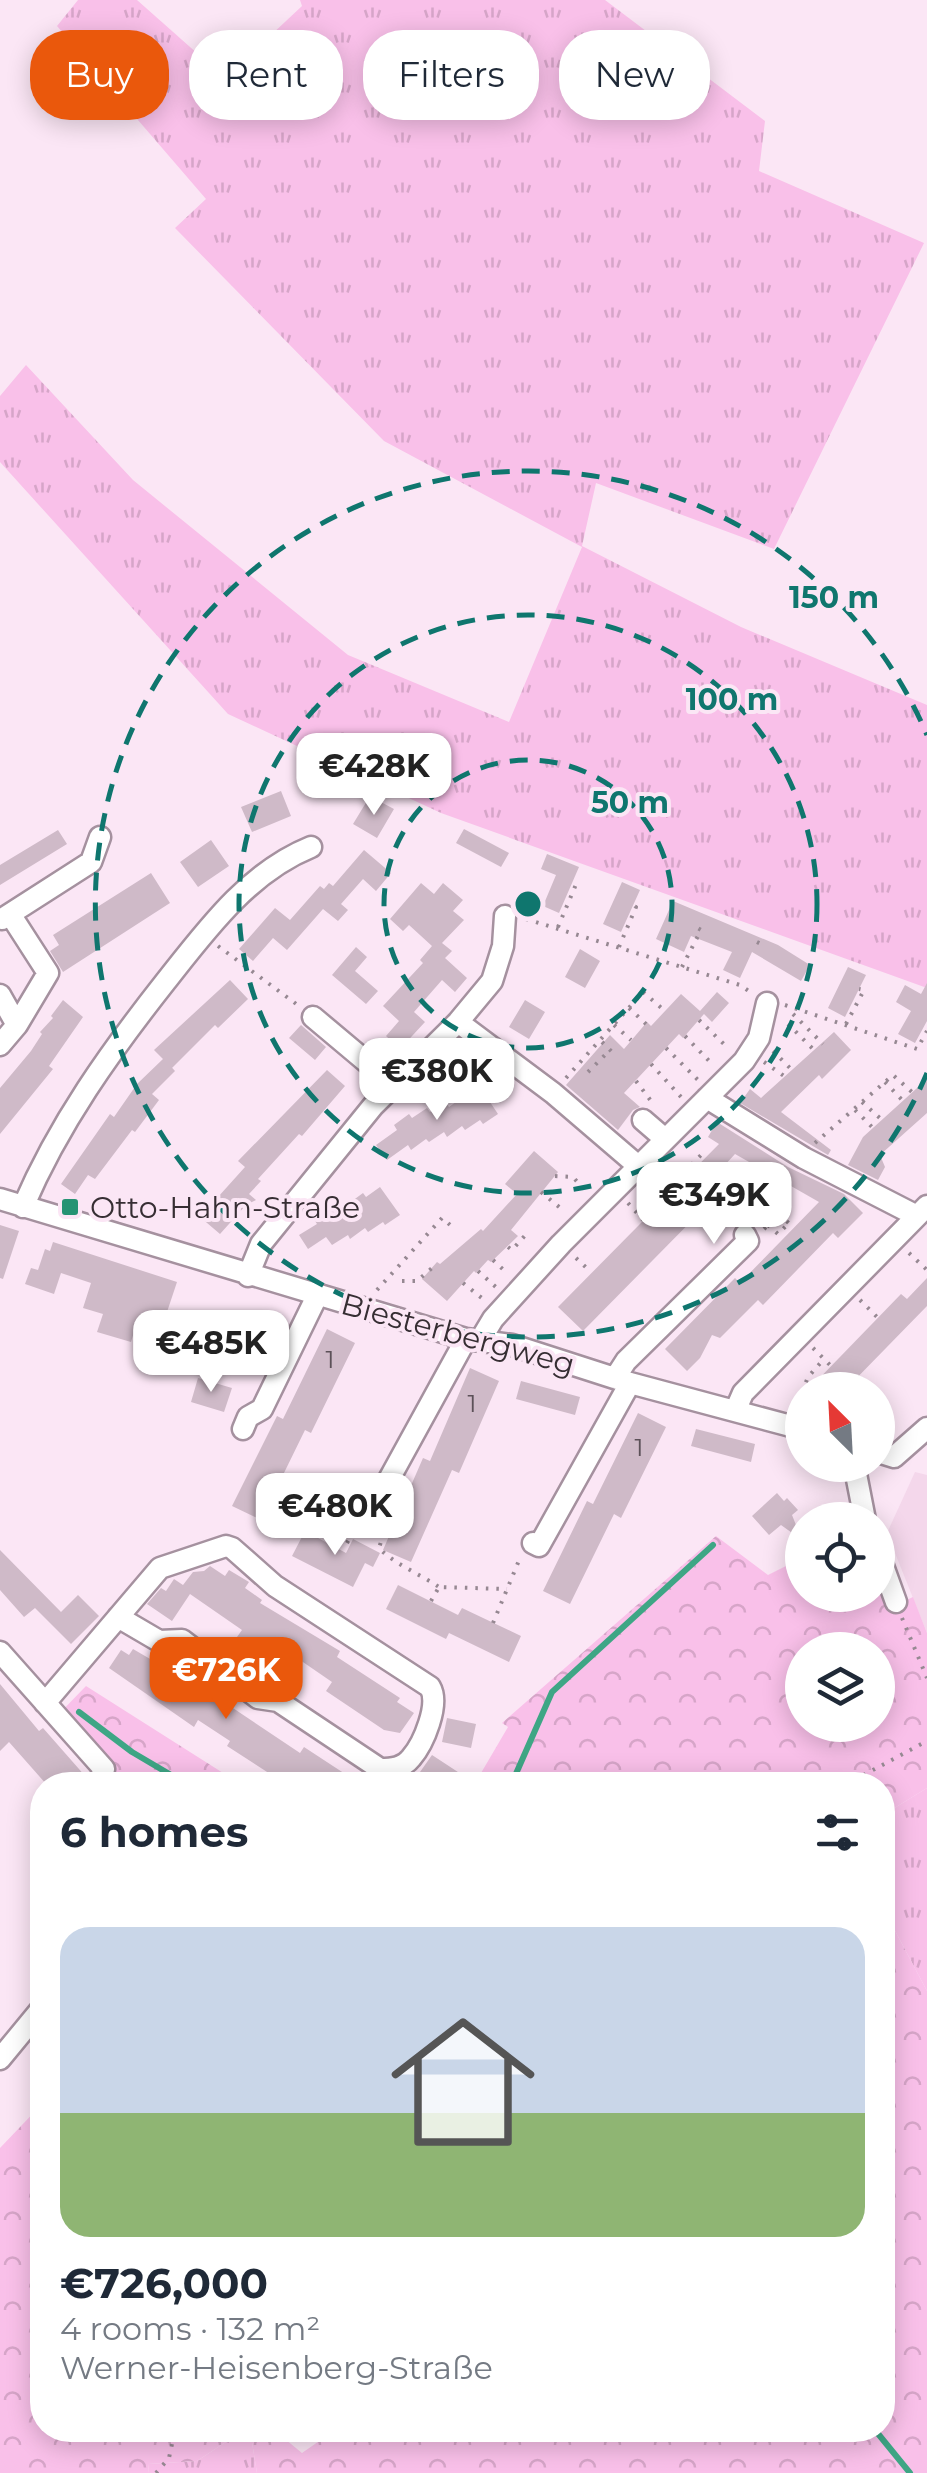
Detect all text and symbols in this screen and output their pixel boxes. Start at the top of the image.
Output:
chip: Buy [30,30,169,120]
chip: Rent [189,30,343,120]
chip: Filters [363,30,539,120]
chip: New [559,30,710,120]
text: 150 m [789,579,879,616]
text: 100 m [686,681,778,718]
pin: €428K [304,733,444,818]
text: €428K [318,746,430,785]
text: 50 m [591,784,669,821]
centre of rings [510,886,546,922]
pin: €380K [367,1038,507,1123]
text: €380K [381,1051,493,1090]
pin: €349K [644,1162,784,1247]
text: €349K [659,1175,769,1214]
place label: Otto-Hahn-Straße [90,1189,360,1226]
marker: Otto-Hahn-Straße [59,1196,81,1218]
street label: Biesterbergweg [337,1285,579,1383]
pin: €485K [141,1310,281,1395]
text: €485K [155,1323,267,1362]
house number: 1 [325,1344,335,1374]
north arrow [785,1372,895,1482]
map controls [785,1372,895,1742]
house number: 1 [467,1388,477,1418]
house number: 1 [634,1432,644,1462]
pin: €480K [265,1473,405,1558]
text: €480K [278,1486,392,1525]
button: locate [785,1502,895,1612]
button: layers [785,1632,895,1742]
pin: €726K [156,1637,296,1722]
text: €726K [172,1650,280,1689]
icon: filters [810,1805,865,1860]
text: 6 homes [60,1806,248,1858]
icon: home [373,1992,553,2172]
text: €726,000 [60,2257,268,2309]
text: 4 rooms · 132 m² [60,2309,320,2348]
text: Werner-Heisenberg-Straße [60,2348,493,2387]

